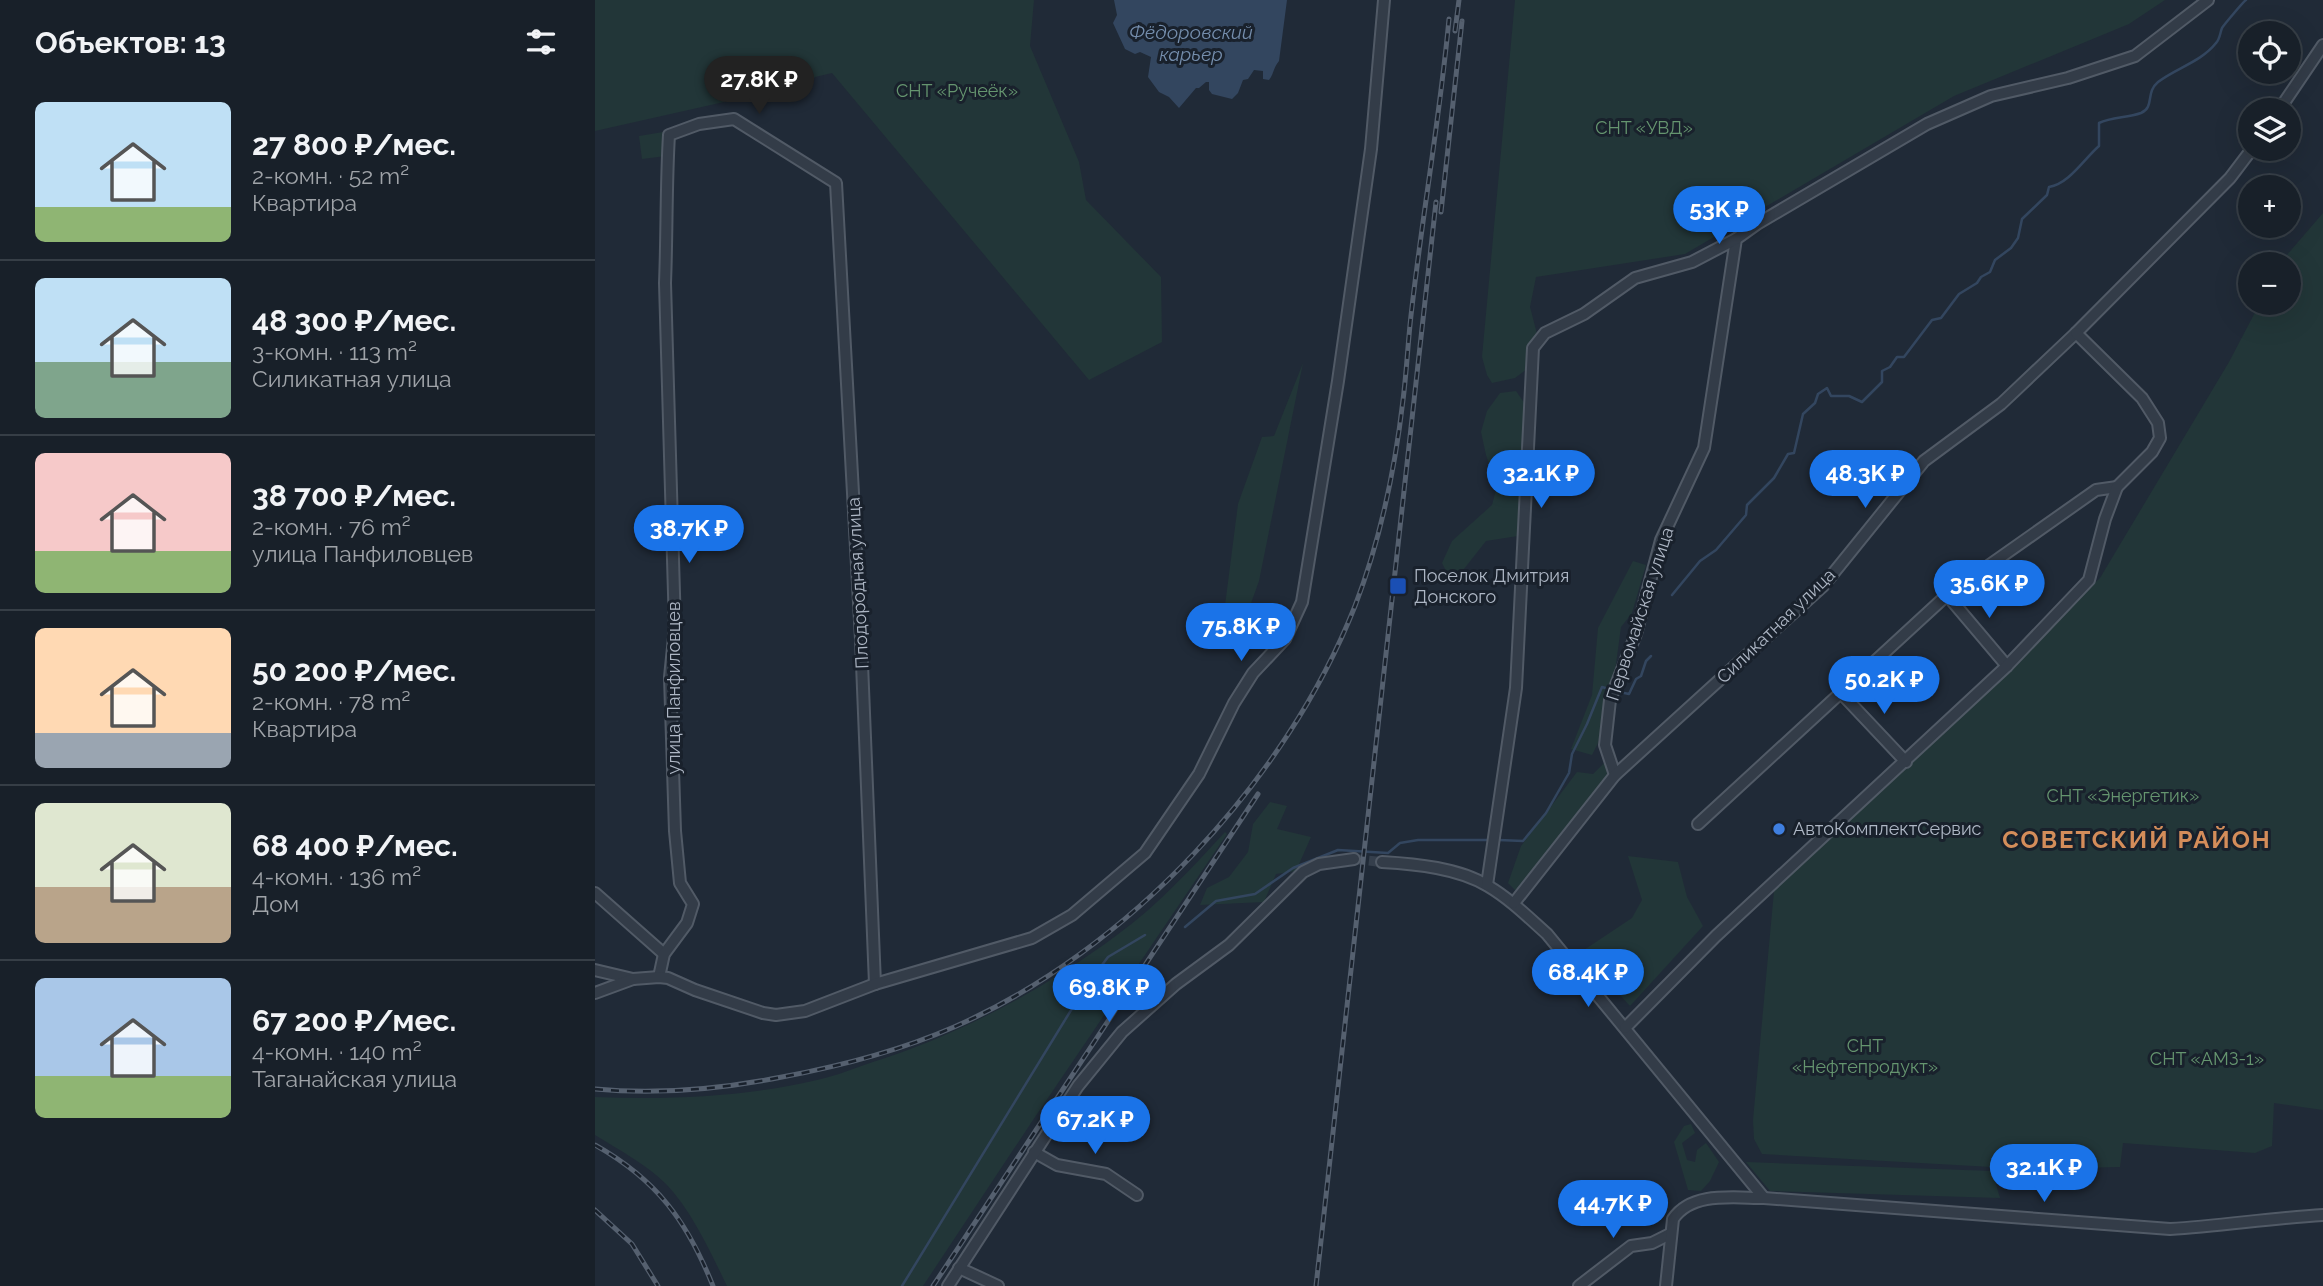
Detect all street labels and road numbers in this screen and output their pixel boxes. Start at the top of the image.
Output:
street label: Плодородная улица [843,497,872,669]
street label: Первомайская улица [1602,524,1678,703]
street label: Силикатная улица [1712,564,1839,687]
street label: улица Панфиловцев [663,601,684,775]

